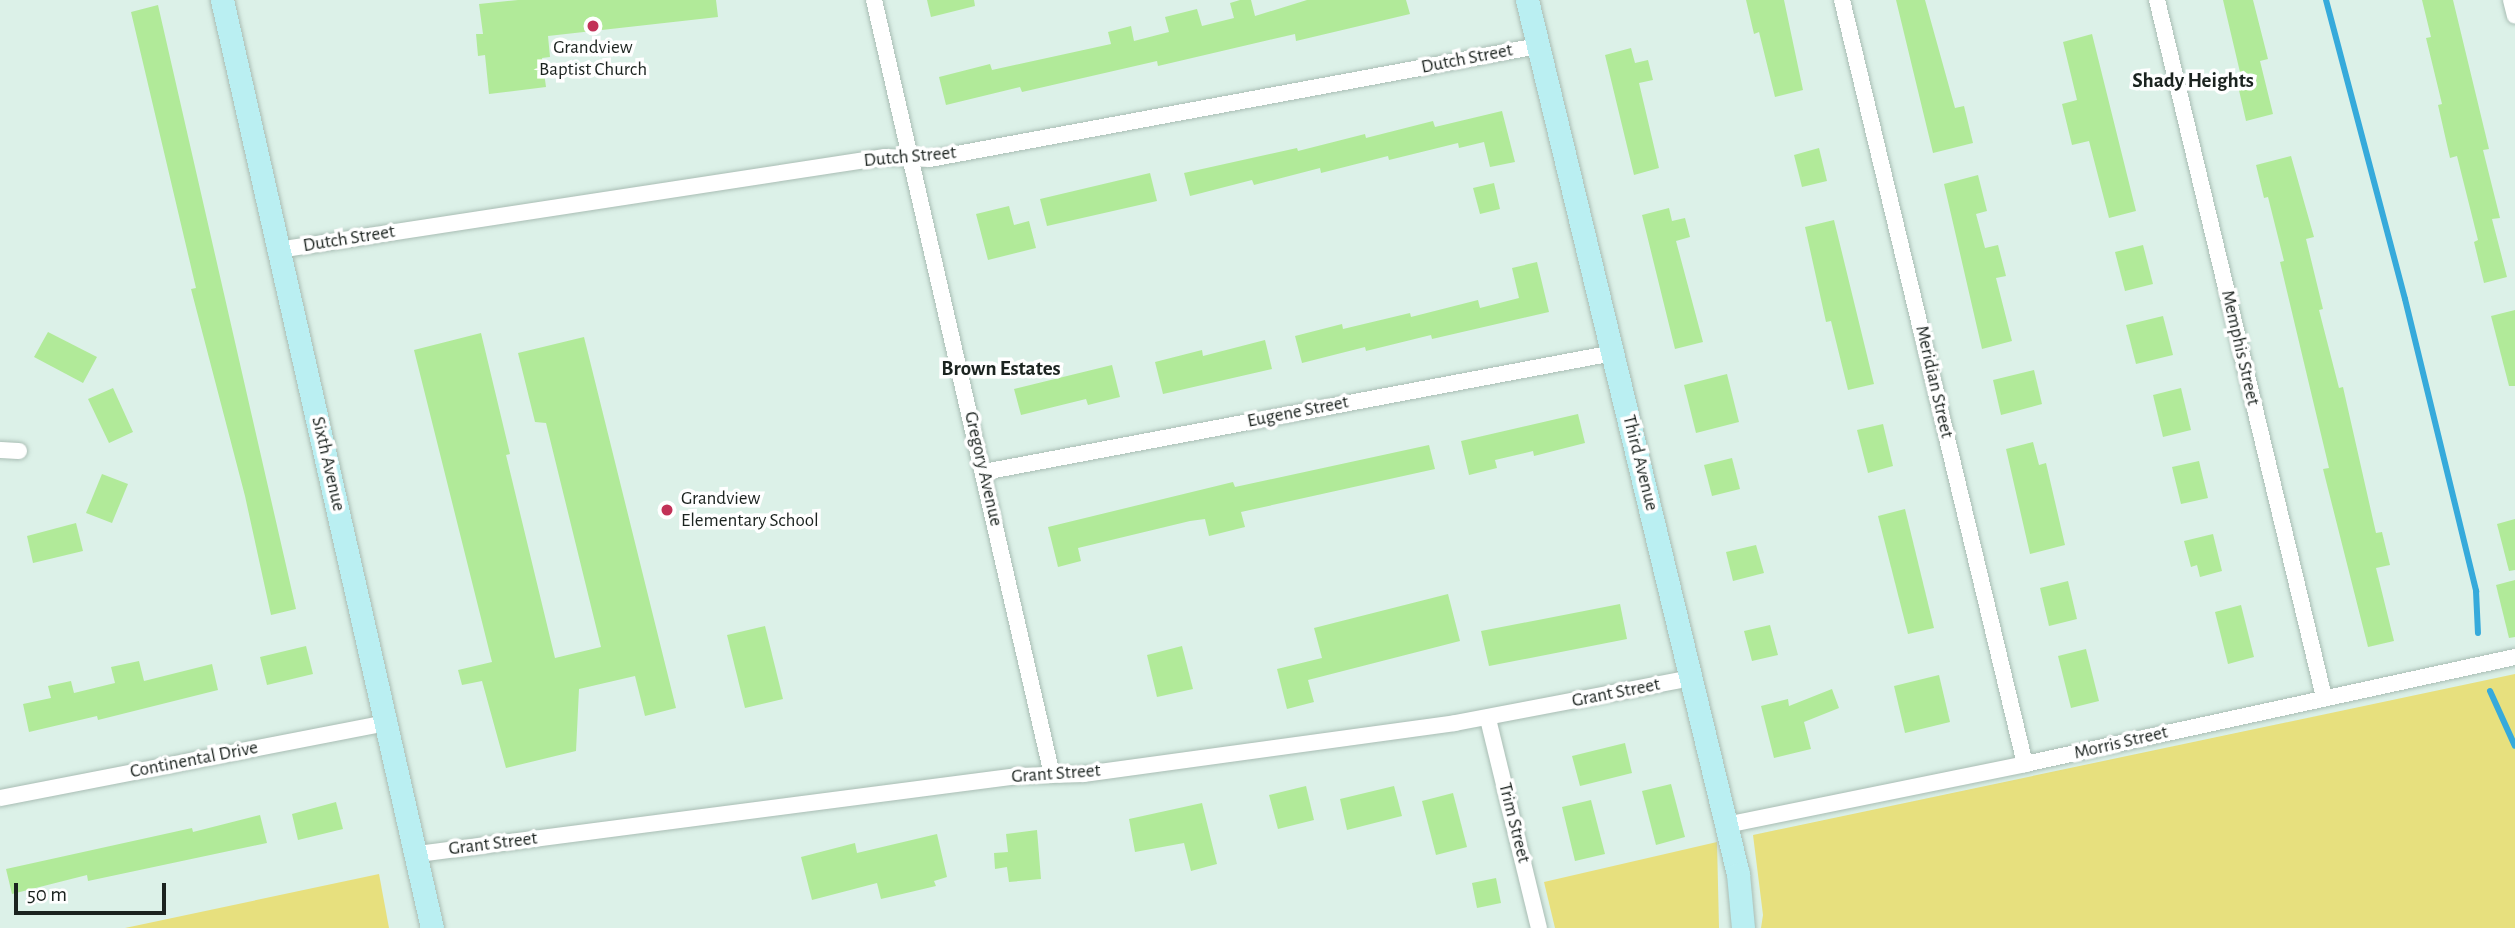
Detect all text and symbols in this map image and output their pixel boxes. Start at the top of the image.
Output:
marker: Grandview Baptist Church [585,18,601,34]
place label: Grandview Baptist Church [539,37,647,81]
street label: Dutch Street [1419,39,1515,79]
district label: Shady Heights [2132,68,2254,94]
street label: Dutch Street [863,142,957,172]
street label: Dutch Street [301,220,397,258]
street label: Memphis Street [2216,288,2264,408]
street label: Meridian Street [1910,324,1958,440]
district label: Brown Estates [941,356,1061,382]
street label: Eugene Street [1245,391,1351,433]
street label: Gregory Avenue [959,409,1007,529]
street label: Third Avenue [1617,413,1663,513]
street label: Sixth Avenue [306,415,350,513]
place label: Grandview Elementary School [681,488,819,532]
marker: Grandview Elementary School [659,502,675,518]
street label: Grant Street [1570,673,1662,713]
street label: Morris Street [2072,721,2170,765]
street label: Continental Drive [128,736,260,784]
street label: Grant Street [1011,760,1101,788]
street label: Trim Street [1493,781,1535,865]
street label: Grant Street [447,827,539,861]
scale bar [18,869,170,913]
text: 50 m [27,884,67,905]

